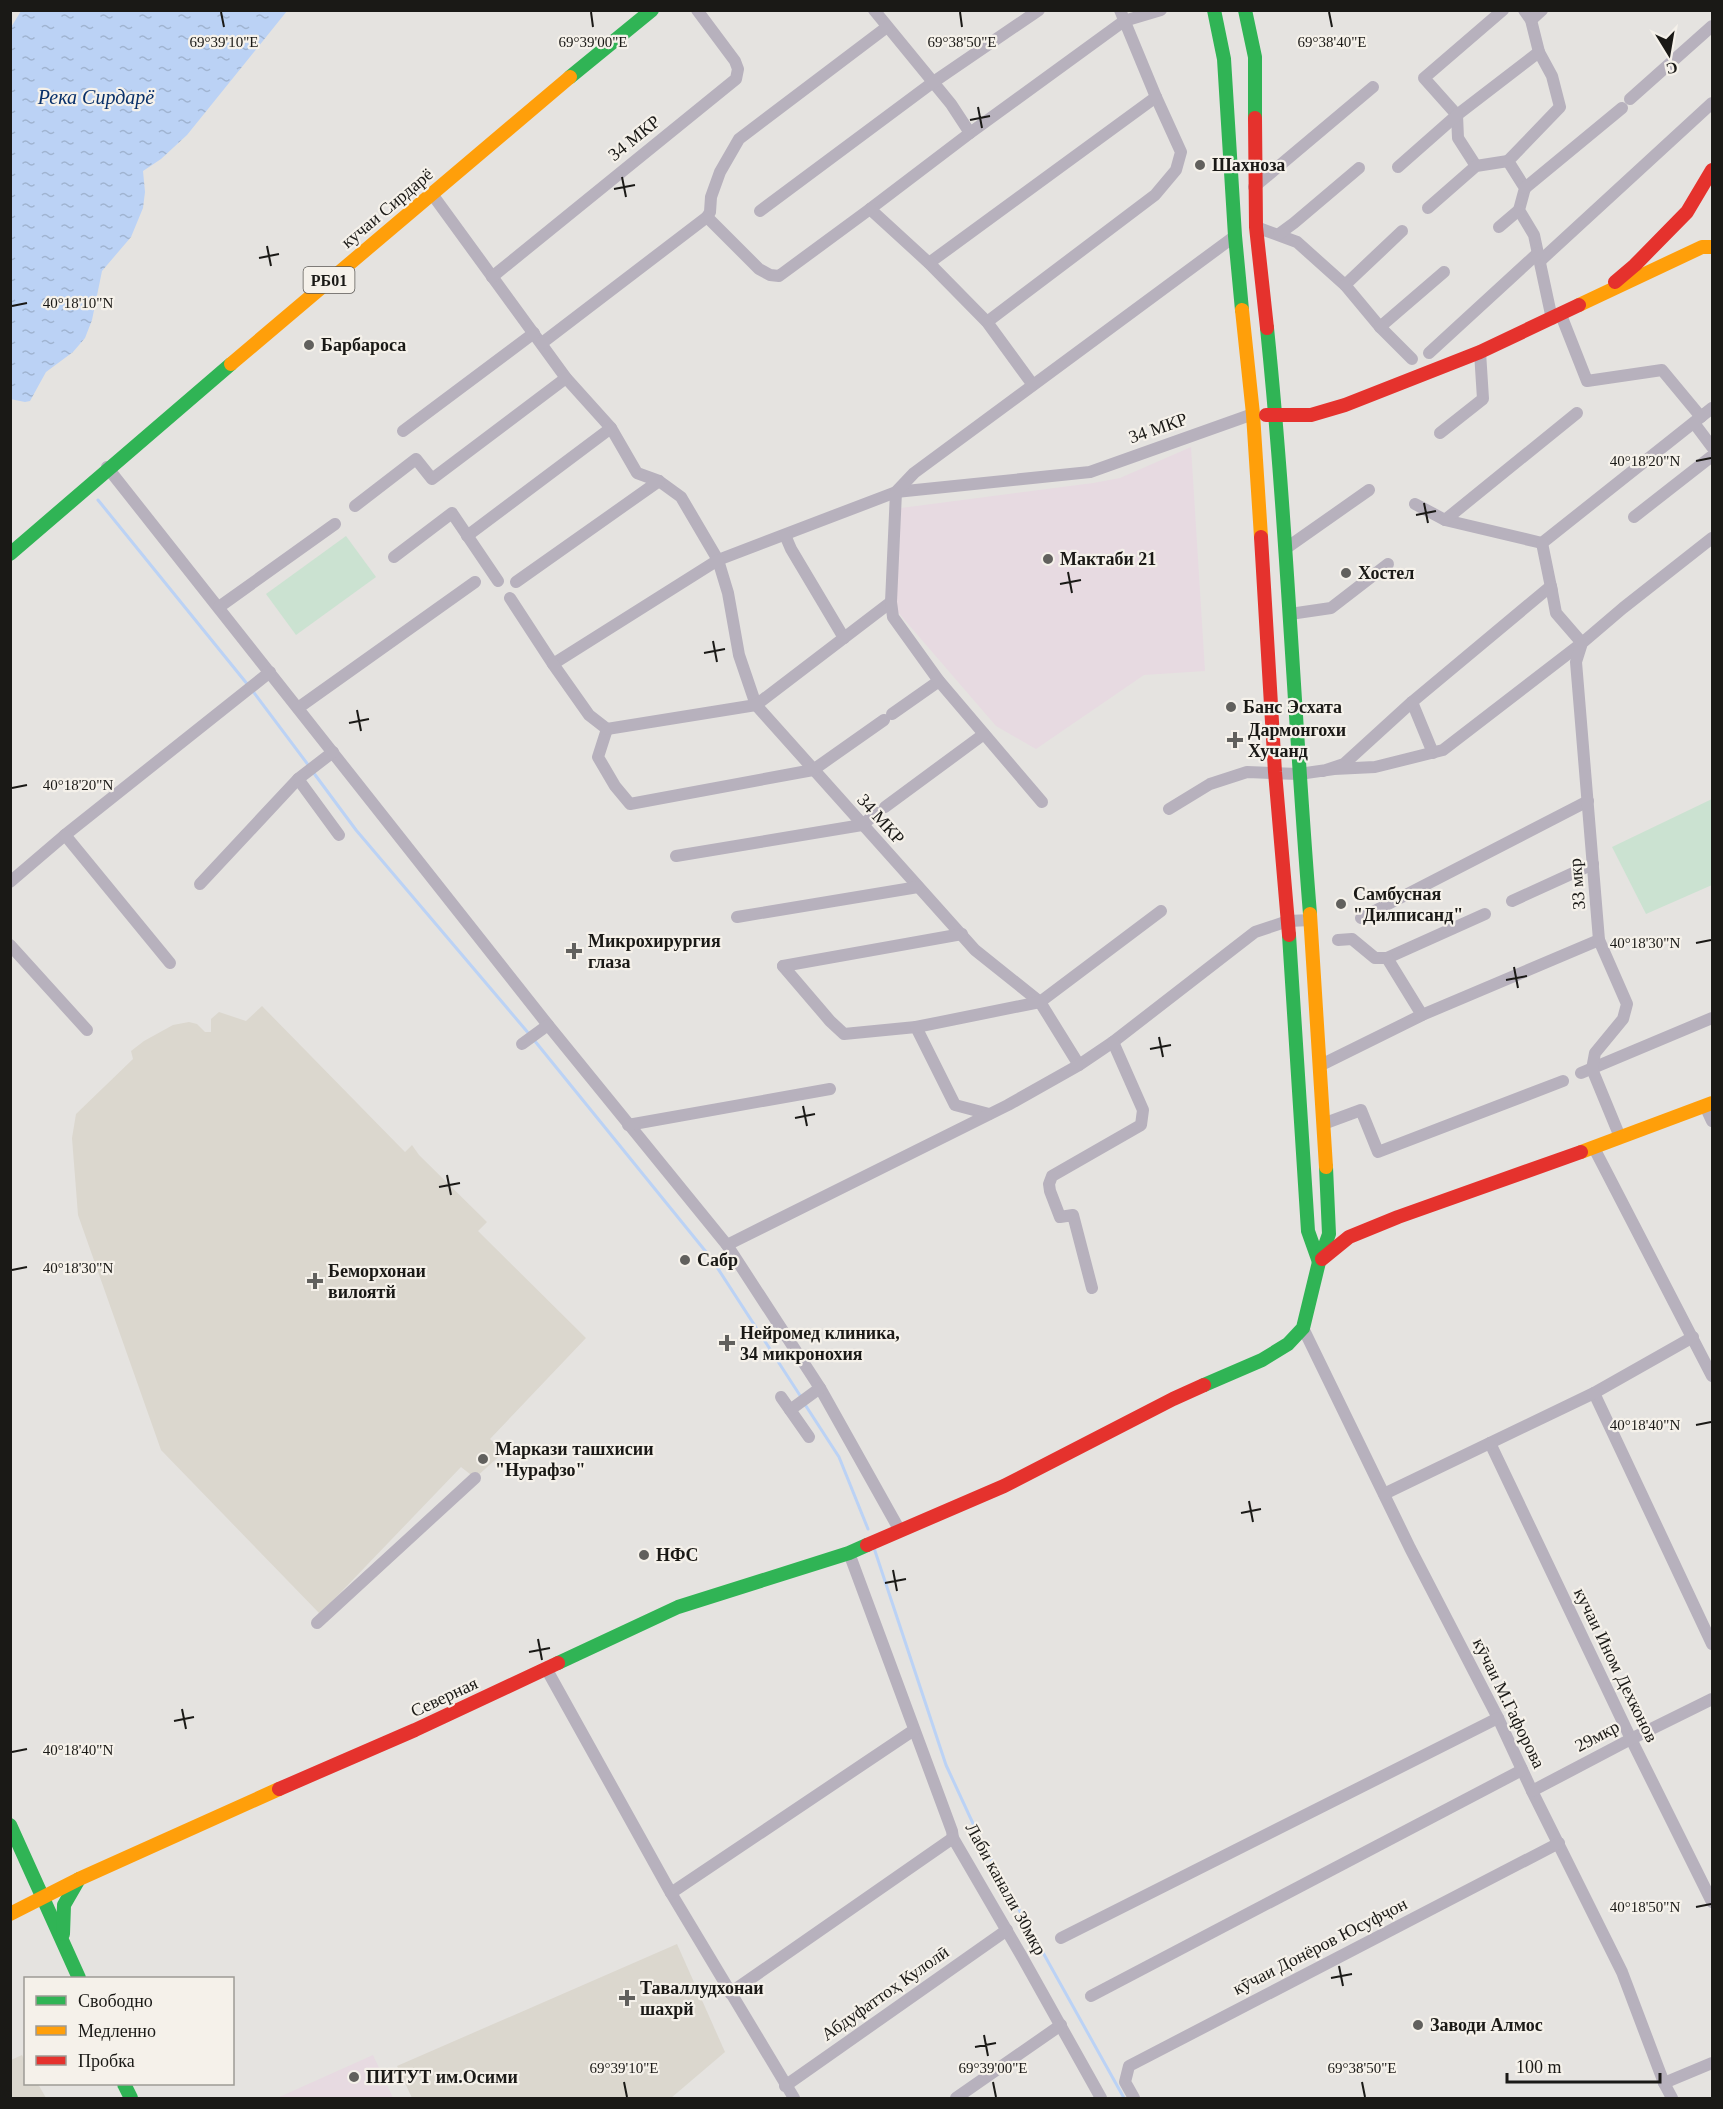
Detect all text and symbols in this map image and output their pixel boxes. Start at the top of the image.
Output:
north arrow [1639,24,1699,84]
text: 69°39'10"E [190,34,259,50]
text: 69°39'00"E [559,34,628,50]
text: 69°38'50"E [928,34,997,50]
text: 69°38'40"E [1298,34,1367,50]
text: С [1664,59,1679,78]
water label: Река Сирдарё [37,86,155,109]
street label: 34 МКР [604,111,664,165]
place label: Шахноза [1212,155,1285,175]
marker: Шахноза [1193,158,1207,172]
street label: кучаи Сирдарё [337,164,437,252]
road number: РБ01 [304,267,354,293]
text: 40°18'10"N [43,295,113,311]
place label: Барбароса [321,335,406,355]
marker: Барбароса [302,338,316,352]
street label: 34 МКР [1126,409,1190,447]
text: 40°18'20"N [1610,453,1680,469]
place label: Мактаби 21 [1060,549,1156,569]
marker: Мактаби 21 [1041,552,1055,566]
place label: Хостел [1358,563,1414,583]
marker: Хостел [1339,566,1353,580]
place label: Банс Эсхата [1243,697,1342,717]
marker: Банс Эсхата [1224,700,1238,714]
place label: Дармонгохи Хучанд [1248,720,1346,761]
marker: Дармонгохи Хучанд [1226,731,1244,749]
text: 40°18'20"N [43,777,113,793]
street label: 34 МКР [853,790,909,848]
street label: 33 мкр [1565,857,1589,911]
place label: Самбусная "Дилписанд" [1353,884,1463,925]
marker: Самбусная "Дилписанд" [1334,897,1348,911]
place label: Микрохирургия глаза [588,931,721,972]
text: 40°18'30"N [1610,935,1680,951]
marker: Микрохирургия глаза [565,942,583,960]
place label: Сабр [697,1250,738,1270]
marker: Сабр [678,1253,692,1267]
text: 40°18'30"N [43,1260,113,1276]
place label: Беморхонаи вилоятй [328,1261,426,1302]
marker: Беморхонаи вилоятй [306,1272,324,1290]
place label: Нейромед клиника, 34 микронохия [740,1323,900,1364]
marker: Нейромед клиника, 34 микронохия [718,1334,736,1352]
text: 40°18'40"N [1610,1417,1680,1433]
place label: Маркази ташхисии "Нурафзо" [495,1439,654,1480]
marker: Маркази ташхисии "Нурафзо" [476,1452,490,1466]
place label: НФС [656,1545,698,1565]
marker: НФС [637,1548,651,1562]
street label: кучаи Ином Дехконов [1570,1585,1662,1745]
street label: кӯчаи М.Гафорова [1469,1635,1549,1771]
street label: Северная [407,1673,481,1721]
street label: 29мкр [1571,1716,1623,1756]
text: 40°18'40"N [43,1742,113,1758]
street label: Лаби канали 30мкр [961,1819,1051,1959]
street label: кӯчаи Донёров Юсуфҷон [1229,1893,1411,1999]
text: 40°18'50"N [1610,1899,1680,1915]
street label: Абдуфаттоҳ Кулолӣ [817,1941,953,2044]
legend [24,1977,234,2085]
place label: Таваллудхонаи шахрй [640,1978,764,2019]
marker: Таваллудхонаи шахрй [618,1989,636,2007]
text: Свободно [78,1991,153,2011]
place label: Заводи Алмос [1430,2015,1543,2035]
marker: Заводи Алмос [1411,2018,1425,2032]
text: Медленно [78,2021,156,2041]
scale bar [1507,2046,1660,2084]
text: Пробка [78,2051,135,2071]
text: 100 m [1516,2057,1562,2077]
text: 69°39'10"E [590,2060,659,2076]
text: 69°39'00"E [959,2060,1028,2076]
text: 69°38'50"E [1328,2060,1397,2076]
place label: ПИТУТ им.Осими [366,2067,518,2087]
marker: ПИТУТ им.Осими [347,2070,361,2084]

